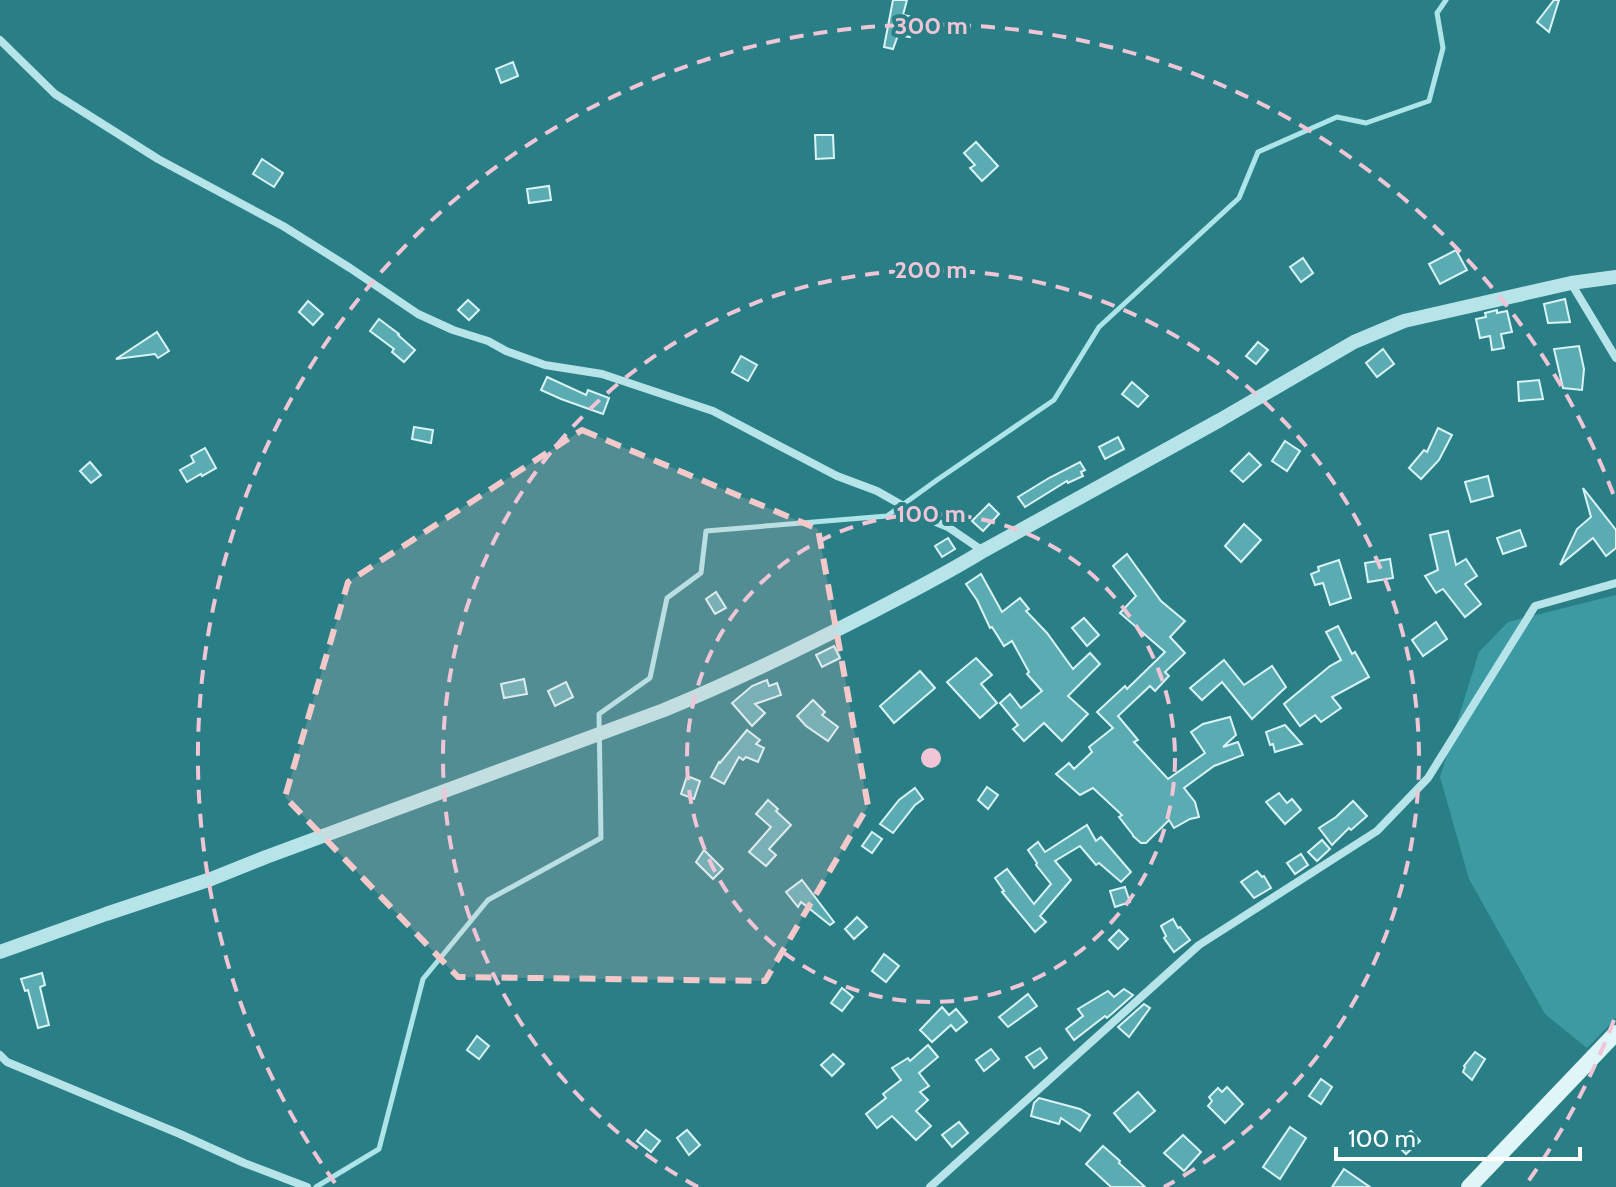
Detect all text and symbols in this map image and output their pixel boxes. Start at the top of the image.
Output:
text: 300 m [894,11,968,40]
text: 200 m [895,255,967,284]
text: 100 m [896,499,966,528]
centre of rings [917,744,945,772]
scale bar [1336,1111,1580,1161]
text: 100 m [1348,1124,1416,1153]

